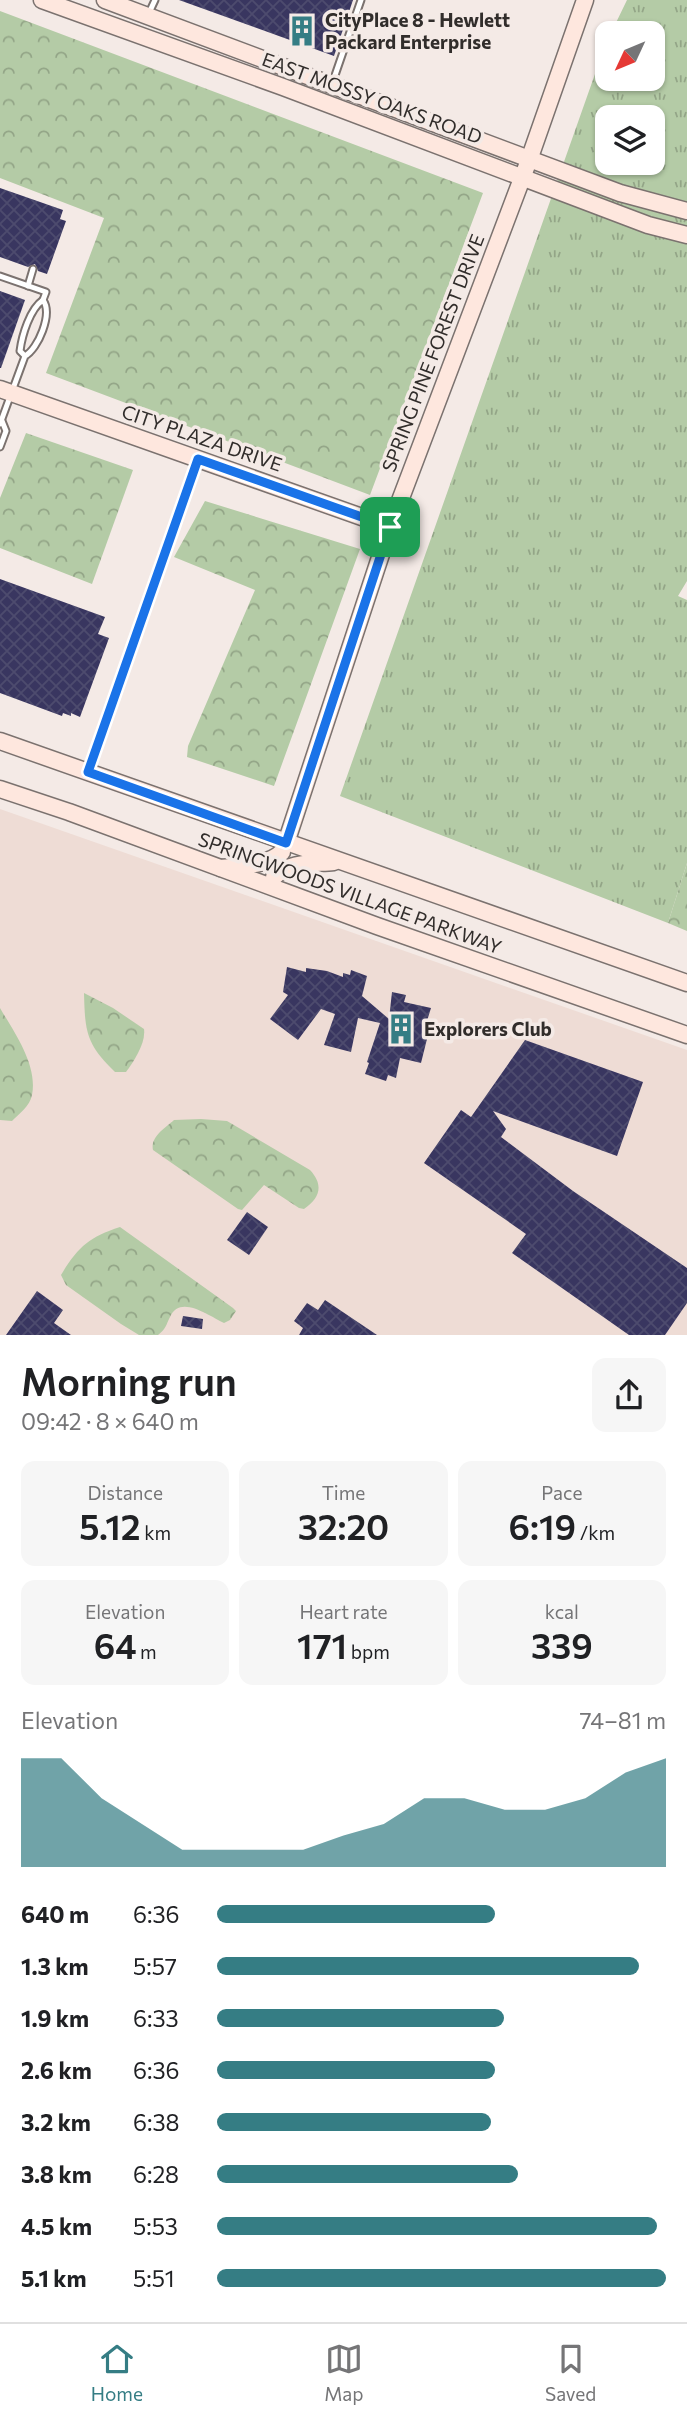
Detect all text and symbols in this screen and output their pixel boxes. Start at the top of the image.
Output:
place label: CityPlace 8 - Hewlett Packard Enterprise [325,8,510,53]
building icon: CityPlace 8 - Hewlett Packard Enterprise [285,14,319,48]
north arrow [595,21,665,91]
map controls [595,21,665,175]
street label: EAST MOSSY OAKS ROAD [259,47,485,148]
button: layers [595,105,665,175]
street label: SPRING PINE FOREST DRIVE [376,231,489,475]
street label: CITY PLAZA DRIVE [119,399,285,476]
pin [360,497,420,557]
icon: arrive [371,508,409,546]
street label: SPRINGWOODS VILLAGE PARKWAY [195,827,505,958]
building icon: Explorers Club [384,1012,418,1046]
place label: Explorers Club [424,1017,552,1040]
text: Morning run [21,1357,237,1404]
button: share [592,1358,666,1432]
text: 09:42 · 8 × 640 m [21,1407,199,1435]
text: Distance [87,1481,163,1504]
text: Time [322,1481,365,1504]
text: Pace [541,1481,582,1504]
text: 5.12 [79,1504,141,1547]
text: 32:20 [298,1504,389,1547]
text: 6:19 [509,1504,576,1547]
text: km [141,1521,171,1544]
text: /km [576,1521,615,1544]
text: Elevation [85,1600,165,1623]
text: Heart rate [299,1600,388,1623]
text: kcal [545,1600,579,1623]
text: 64 [94,1623,136,1666]
text: 171 [297,1623,347,1666]
text: 339 [531,1623,593,1666]
text: m [136,1640,157,1663]
text: bpm [347,1640,390,1663]
text: Elevation [21,1706,118,1734]
text: 74–81 m [580,1706,666,1734]
text: 640 m [21,1900,89,1928]
text: 6:36 [133,1900,179,1928]
text: 1.3 km [21,1952,89,1980]
text: 5:57 [133,1952,177,1980]
text: 1.9 km [21,2004,89,2032]
text: 6:33 [133,2004,179,2032]
text: 2.6 km [21,2056,92,2084]
text: 6:36 [133,2056,179,2084]
text: 3.2 km [21,2108,91,2136]
text: 6:38 [133,2108,179,2136]
text: 3.8 km [21,2160,92,2188]
text: 6:28 [133,2160,179,2188]
text: 4.5 km [21,2212,92,2240]
text: 5:53 [133,2212,178,2240]
text: 5.1 km [21,2264,87,2292]
text: 5:51 [133,2264,175,2292]
tab: Home [91,2340,143,2405]
tab: Map [324,2340,364,2405]
tab: Saved [545,2340,596,2405]

